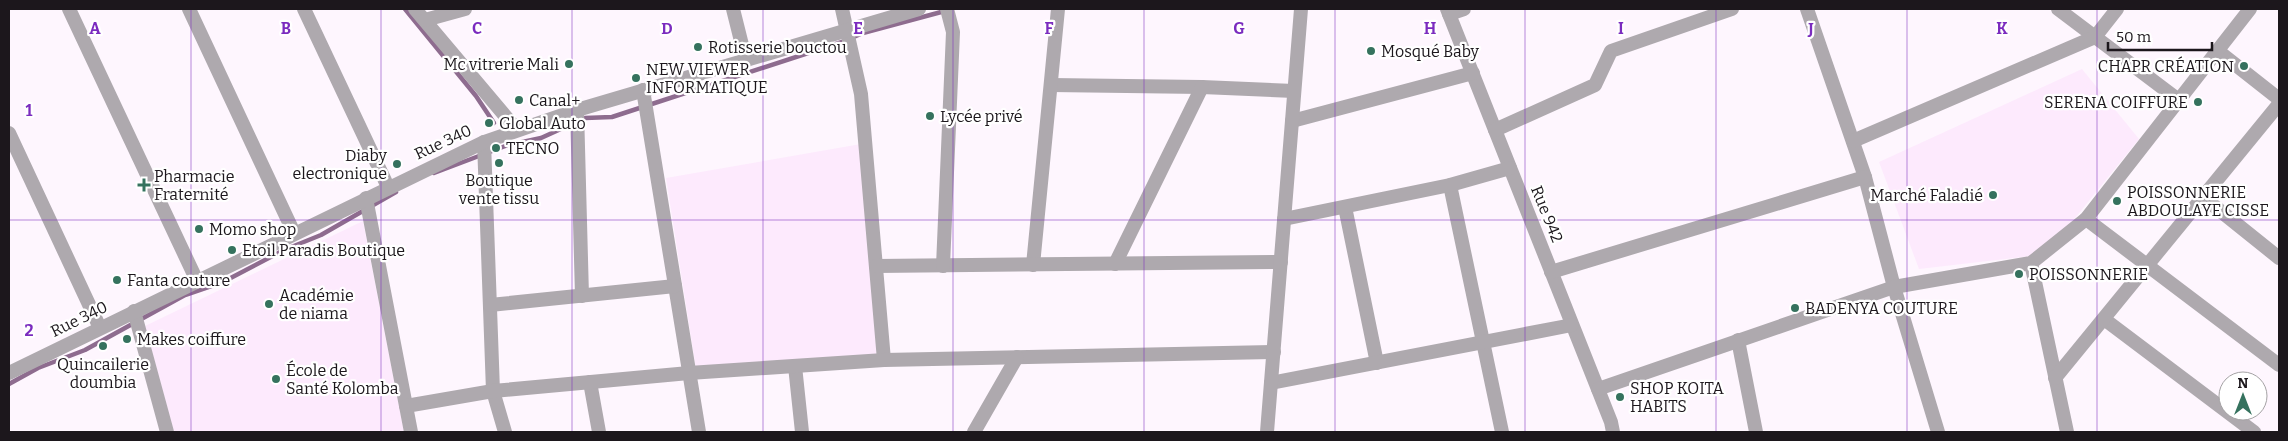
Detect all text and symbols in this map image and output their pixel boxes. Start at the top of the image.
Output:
text: A [89,19,101,38]
text: B [281,19,291,38]
text: C [472,19,482,38]
text: D [661,19,673,38]
text: E [853,19,863,38]
text: F [1045,19,1054,38]
text: G [1233,19,1245,38]
text: H [1424,19,1437,38]
text: I [1618,19,1624,38]
text: J [1807,19,1814,38]
text: K [1996,19,2008,38]
scale bar [2108,20,2212,52]
text: 50 m [2116,28,2152,46]
place label: Rotisserie bouctou [708,38,847,57]
marker: Rotisserie bouctou [692,41,704,53]
place label: Mosqué Baby [1381,42,1480,61]
marker: Mosqué Baby [1365,45,1377,57]
place label: Mc vitrerie Mali [444,55,559,74]
place label: CHAPR CRÉATION [2098,56,2234,76]
marker: Mc vitrerie Mali [563,58,575,70]
place label: NEW VIEWER INFORMATIQUE [646,60,768,97]
marker: CHAPR CRÉATION [2238,60,2250,72]
marker: NEW VIEWER INFORMATIQUE [630,72,642,84]
place label: Canal+ [529,91,580,110]
place label: SERENA COIFFURE [2044,93,2188,112]
marker: Canal+ [513,94,525,106]
marker: SERENA COIFFURE [2192,96,2204,108]
text: 1 [26,101,33,120]
place label: Lycée privé [940,107,1023,126]
marker: Lycée privé [924,110,936,122]
place label: Global Auto [499,114,586,133]
marker: Global Auto [483,117,495,129]
street label: Rue 340 [411,121,475,163]
place label: TECNO [506,139,560,158]
marker: TECNO [490,142,502,154]
place label: Diaby electronique [292,146,388,183]
marker: Boutique vente tissu [493,157,505,169]
marker: Diaby electronique [391,158,403,170]
place label: Pharmacie Fraternité [154,167,234,204]
place label: Boutique vente tissu [458,171,539,208]
marker: Pharmacie Fraternité [138,179,150,191]
street label: Rue 942 [1527,183,1567,245]
place label: POISSONNERIE ABDOULAYE CISSE [2127,183,2269,220]
place label: Marché Faladié [1870,186,1983,205]
marker: Marché Faladié [1987,189,1999,201]
marker: POISSONNERIE ABDOULAYE CISSE [2111,195,2123,207]
place label: Momo shop [209,220,296,239]
marker: Momo shop [193,223,205,235]
place label: Etoil Paradis Boutique [242,241,405,260]
marker: Etoil Paradis Boutique [226,244,238,256]
place label: POISSONNERIE [2029,265,2148,284]
marker: POISSONNERIE [2013,268,2025,280]
place label: Fanta couture [127,271,230,290]
marker: Fanta couture [111,274,123,286]
place label: Académie de niama [279,286,354,323]
street label: Rue 340 [47,297,111,341]
marker: Académie de niama [263,298,275,310]
place label: BADENYA COUTURE [1805,299,1958,318]
marker: BADENYA COUTURE [1789,302,1801,314]
text: 2 [24,321,34,340]
place label: Makes coiffure [137,330,246,349]
marker: Makes coiffure [121,333,133,345]
marker: Quincailerie doumbia [97,340,109,352]
place label: Quincailerie doumbia [57,355,149,392]
place label: École de Santé Kolomba [286,360,399,398]
north arrow [2218,371,2268,421]
marker: École de Santé Kolomba [270,373,282,385]
text: N [2238,375,2249,392]
place label: SHOP KOITA HABITS [1630,379,1724,416]
marker: SHOP KOITA HABITS [1614,391,1626,403]

